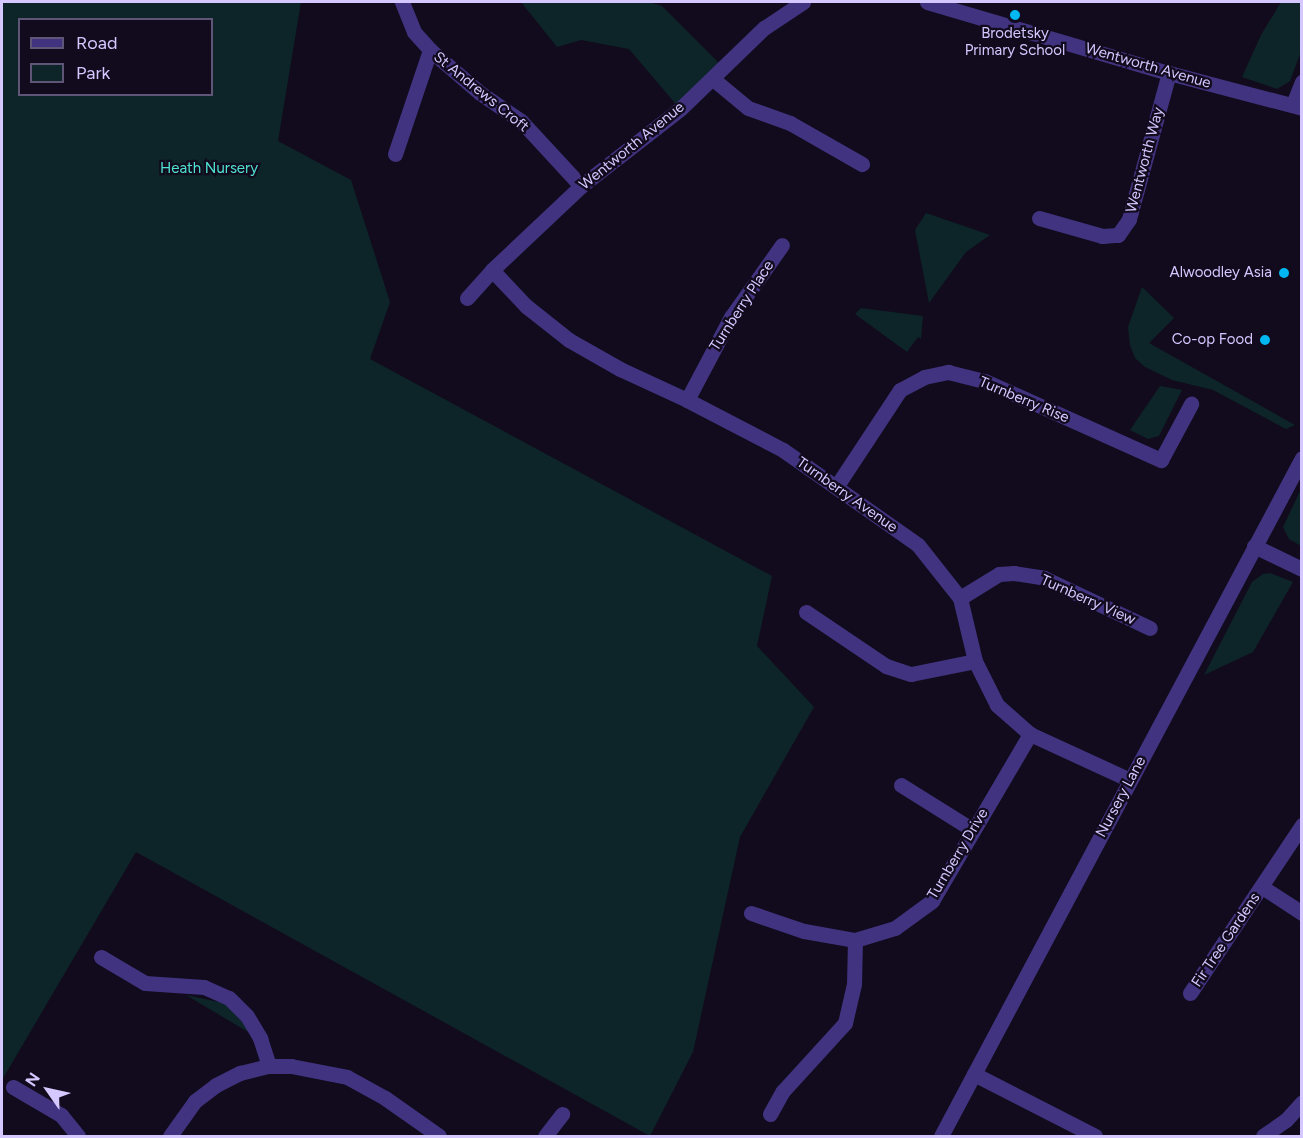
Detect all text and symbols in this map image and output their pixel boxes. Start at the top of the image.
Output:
marker: Brodetsky Primary School [1008,8,1022,22]
legend [18,18,213,96]
place label: Brodetsky Primary School [965,24,1065,59]
text: Road [76,32,117,54]
street label: Wentworth Avenue [1083,39,1213,93]
street label: St Andrews Croft [430,48,532,136]
text: Park [76,62,110,84]
street label: Wentworth Avenue [576,98,688,194]
street label: Wentworth Way [1122,105,1168,215]
park label: Heath Nursery [160,160,258,178]
street label: Turnberry Place [706,257,778,355]
place label: Alwoodley Asia [1170,264,1272,282]
marker: Alwoodley Asia [1277,266,1291,280]
place label: Co-op Food [1172,331,1253,349]
marker: Co-op Food [1258,333,1272,347]
street label: Turnberry Rise [976,373,1072,427]
street label: Turnberry Avenue [793,454,901,536]
street label: Turnberry View [1038,571,1138,629]
street label: Nursery Lane [1092,754,1150,840]
street label: Turnberry Drive [924,805,992,903]
street label: Fir Tree Gardens [1188,890,1264,990]
north arrow [18,1060,78,1120]
text: N [21,1069,44,1090]

